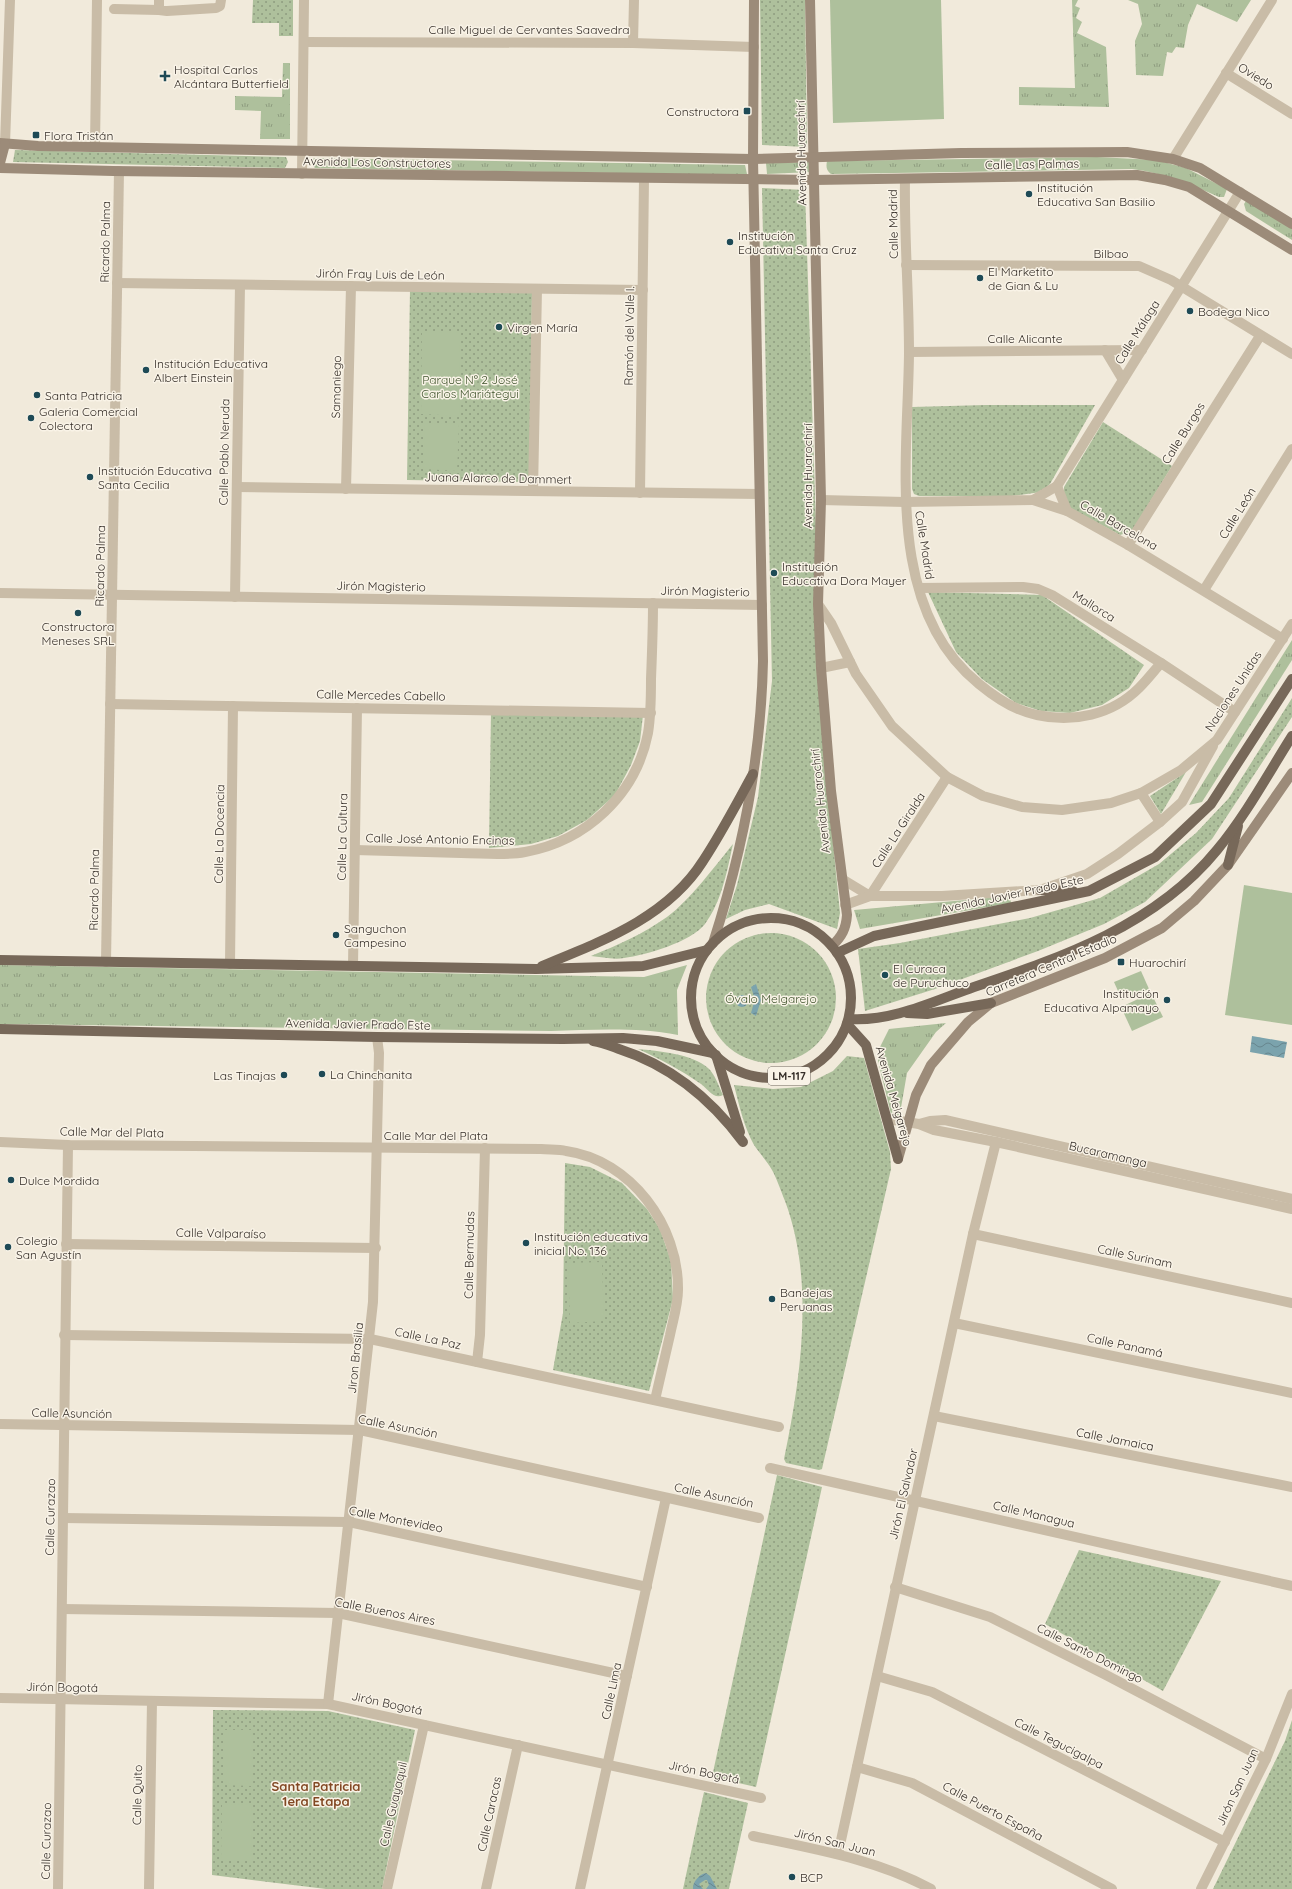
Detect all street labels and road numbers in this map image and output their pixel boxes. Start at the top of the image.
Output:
street label: Calle Miguel de Cervantes Saavedra [429,22,629,37]
street label: Oviedo [1235,59,1277,93]
street label: Avenida Huarochirí [793,100,809,206]
street label: Avenida Los Constructores [303,153,451,171]
street label: Calle Las Palmas [985,156,1080,172]
street label: Calle Madrid [885,189,901,259]
street label: Ricardo Palma [97,201,113,283]
street label: Bilbao [1094,246,1128,261]
street label: Jirón Fray Luis de León [315,265,445,283]
street label: Ramón del Valle I. [621,286,637,386]
street label: Calle Málaga [1111,297,1163,367]
street label: Calle Alicante [988,331,1063,346]
street label: Samaniego [328,355,344,419]
street label: Calle Pablo Neruda [216,398,232,506]
street label: Calle Burgos [1158,399,1208,467]
street label: Avenida Huarochirí [800,423,815,528]
street label: Juana Alarco de Dammert [424,469,572,487]
street label: Calle León [1215,484,1259,542]
street label: Calle Barcelona [1078,497,1160,553]
street label: Calle Madrid [912,510,938,580]
street label: Ricardo Palma [92,525,108,607]
street label: Jirón Magisterio [336,578,426,594]
street label: Jirón Magisterio [660,583,750,599]
street label: Mallorca [1070,587,1118,625]
street label: Naciones Unidas [1201,648,1265,734]
street label: Calle Mercedes Cabello [316,686,446,704]
street label: Avenida Huarochirí [807,748,833,854]
street label: Calle La Docencia [211,784,227,884]
street label: Calle La Giralda [868,789,928,871]
street label: Calle La Cultura [334,793,350,881]
street label: Calle José Antonio Encinas [366,830,515,848]
street label: Ricardo Palma [86,849,102,931]
street label: Avenida Javier Prado Este [939,872,1085,916]
street label: Carretera Central Estadio [983,931,1119,999]
street label: Avenida Javier Prado Este [285,1015,431,1033]
street label: Avenida Melgarejo [873,1044,915,1148]
road number: LM-117 [768,1067,810,1085]
street label: Calle Mar del Plata [60,1124,164,1140]
street label: Calle Mar del Plata [384,1128,488,1143]
street label: Bucaramanga [1067,1138,1149,1170]
street label: Calle Bermudas [461,1211,477,1299]
street label: Calle Valparaíso [176,1225,266,1241]
street label: Calle Surinam [1096,1241,1174,1271]
street label: Jiron Brasilia [344,1322,366,1394]
street label: Calle La Paz [393,1324,463,1352]
street label: Calle Panamá [1086,1330,1164,1360]
street label: Calle Asunción [32,1405,112,1421]
street label: Calle Asunción [357,1411,439,1441]
street label: Calle Jamaica [1075,1424,1155,1454]
street label: Jirón El Salvador [885,1446,921,1541]
street label: Calle Curazao [42,1478,58,1556]
street label: Calle Asunción [673,1479,755,1511]
street label: Calle Managua [992,1497,1076,1531]
street label: Calle Montevideo [348,1503,444,1535]
street label: Calle Buenos Aires [333,1594,437,1628]
street label: Calle Santo Domingo [1034,1620,1146,1686]
street label: Calle Lima [598,1661,624,1721]
street label: Jirón Bogotá [26,1679,98,1695]
street label: Jirón Bogotá [350,1688,424,1718]
street label: Calle Tegucigalpa [1012,1714,1106,1772]
street label: Jirón San Juan [1213,1746,1261,1828]
street label: Jirón Bogotá [667,1757,741,1787]
street label: Calle Guayaquil [376,1760,410,1848]
street label: Calle Quito [129,1765,145,1825]
street label: Calle Caracas [474,1775,504,1853]
street label: Calle Puerto España [940,1778,1046,1844]
street label: Calle Curazao [38,1802,54,1880]
street label: Jirón San Juan [793,1825,877,1859]

